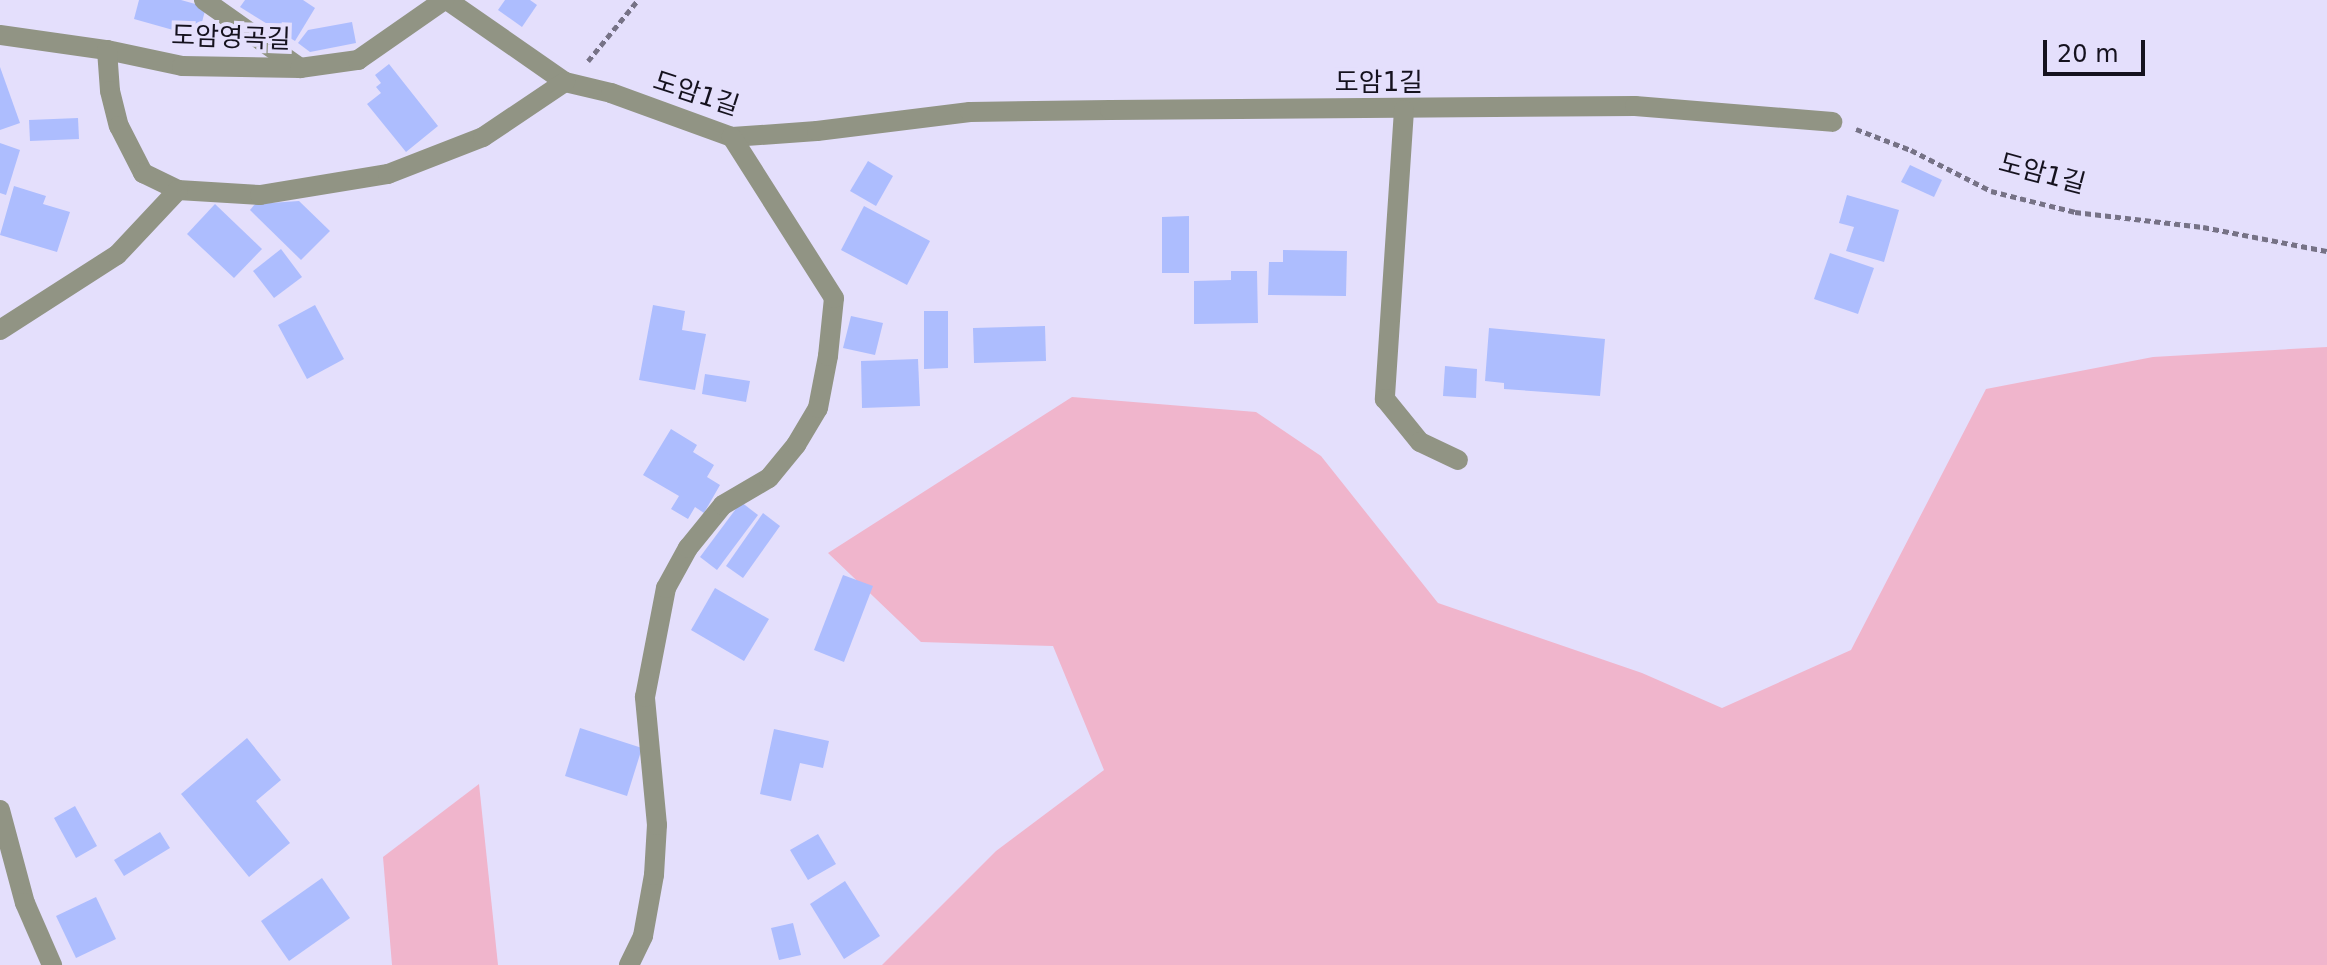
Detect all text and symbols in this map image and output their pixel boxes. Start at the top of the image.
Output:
street label: 도암영곡길 [171,20,291,56]
scale bar [2047,24,2149,74]
text: 20 m [2057,40,2119,68]
street label: 도암1길 [649,66,743,122]
street label: 도암1길 [1335,67,1423,99]
street label: 도암1길 [1995,148,2089,200]

